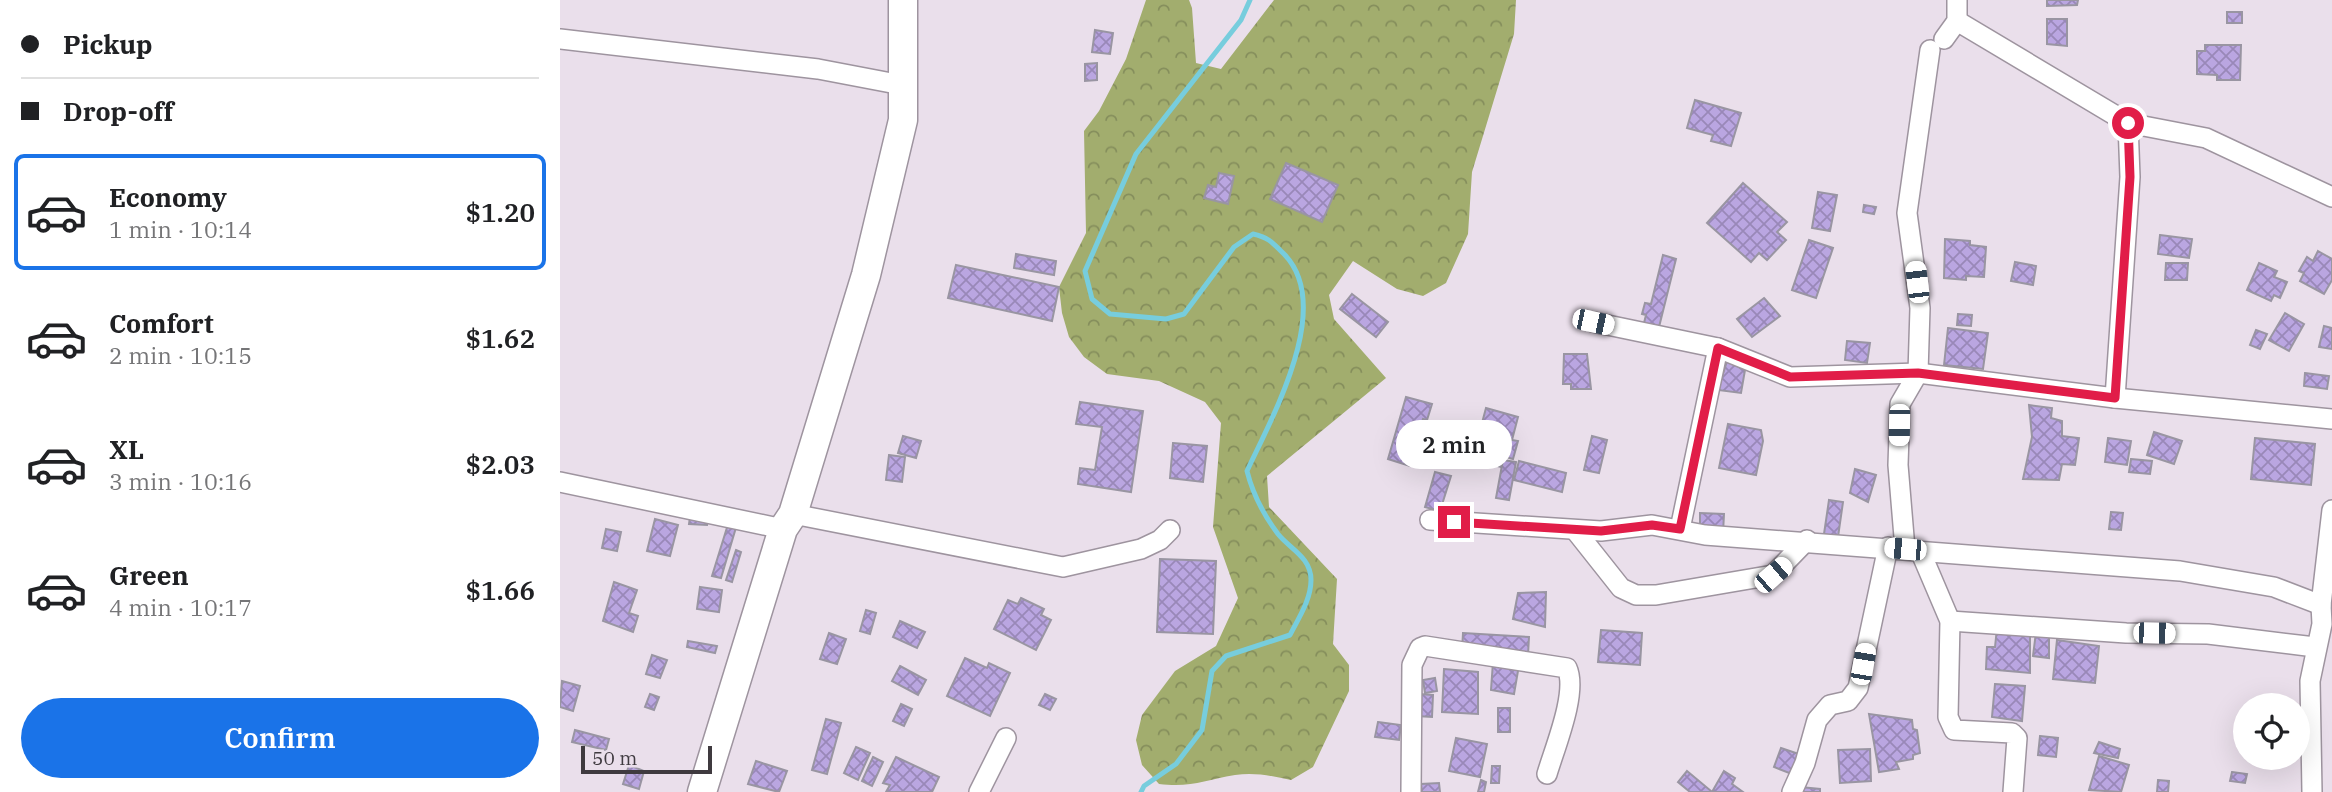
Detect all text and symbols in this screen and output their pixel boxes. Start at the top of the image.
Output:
text: Pickup [63,27,153,61]
text: Drop-off [63,94,174,128]
route start [2112,107,2144,139]
text: Economy [109,180,227,214]
icon: car [25,181,88,244]
text: $1.20 [466,195,535,229]
text: 1 min · 10:14 [109,214,252,244]
car [1905,260,1930,304]
text: Comfort [109,306,214,340]
icon: car [25,307,88,370]
car [1571,307,1616,337]
text: $1.62 [466,321,535,355]
text: 2 min · 10:15 [109,340,252,370]
car [1889,404,1910,446]
callout: 2 min [1396,420,1512,470]
text: 2 min [1422,429,1486,459]
text: XL [109,432,144,466]
icon: car [25,433,88,496]
text: $2.03 [466,447,535,481]
text: 3 min · 10:16 [109,466,252,496]
route end [1438,506,1470,538]
car [1884,537,1927,561]
car [1751,553,1796,597]
text: Green [109,558,189,592]
icon: car [25,559,88,622]
text: $1.66 [466,573,535,607]
text: 4 min · 10:17 [109,592,252,622]
car [2133,622,2176,644]
car [1850,641,1877,687]
map controls [2233,693,2310,770]
button: locate [2233,693,2310,770]
button: Confirm [21,698,539,778]
scale bar [581,743,712,775]
text: 50 m [592,746,637,770]

